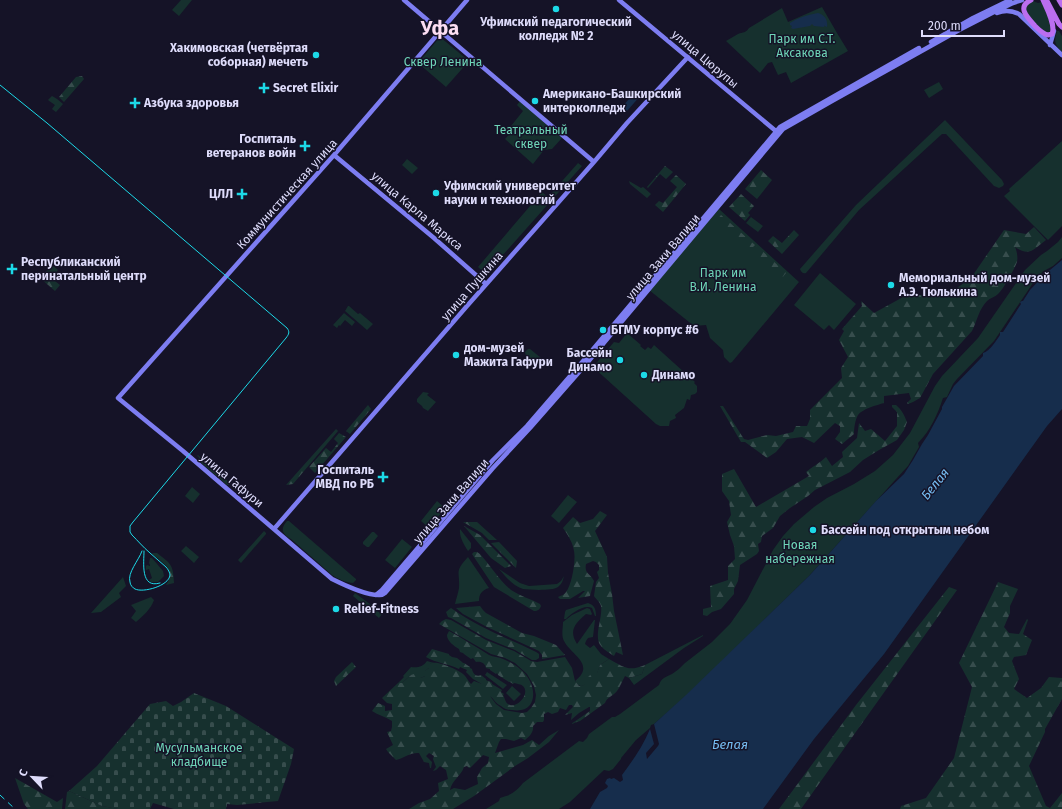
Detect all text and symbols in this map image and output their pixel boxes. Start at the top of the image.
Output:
marker: Уфимский педагогический колледж № 2 [551,4,561,14]
scale bar [922,12,1004,38]
place label: Уфимский педагогический колледж № 2 [479,15,632,43]
district label: Уфа [420,16,459,40]
text: 200 m [928,19,961,33]
street label: улица Цюрупы [669,27,741,91]
park label: Парк им С.Т. Аксакова [769,32,836,60]
place label: Хакимовская (четвёртая соборная) мечеть [169,41,309,69]
marker: Хакимовская (четвёртая соборная) мечеть [311,50,321,60]
park label: Сквер Ленина [404,55,482,69]
place label: Secret Elixir [273,81,338,95]
marker: Secret Elixir [258,82,270,94]
place label: Американо-Башкирский интерколледж [542,87,681,115]
place label: Азбука здоровья [143,96,239,110]
marker: Американо-Башкирский интерколледж [530,96,540,106]
marker: Азбука здоровья [129,97,141,109]
park label: Театральный сквер [494,123,568,151]
place label: Госпиталь ветеранов войн [206,132,297,160]
street label: Коммунистическая улица [234,136,340,252]
marker: Госпиталь ветеранов войн [299,140,311,152]
street label: улица Карла Маркса [368,169,466,253]
place label: Уфимский университет науки и технологий [443,179,576,207]
place label: ЦЛЛ [209,187,233,201]
marker: ЦЛЛ [236,188,248,200]
marker: Уфимский университет науки и технологий [431,188,441,198]
street label: улица Заки Валиди [623,211,703,303]
street label: улица Пушкина [438,248,506,324]
place label: Республиканский перинатальный центр [21,255,147,283]
marker: Республиканский перинатальный центр [6,263,18,275]
park label: Парк им В.И. Ленина [690,266,756,294]
place label: Мемориальный дом-музей А.Э. Тюлькина [898,271,1050,299]
marker: Мемориальный дом-музей А.Э. Тюлькина [886,280,896,290]
place label: БГМУ корпус #6 [611,323,699,337]
marker: БГМУ корпус #6 [598,325,608,335]
place label: дом-музей Мажита Гафури [464,341,553,369]
place label: Бассейн Динамо [567,346,612,374]
marker: дом-музей Мажита Гафури [451,350,461,360]
marker: Бассейн Динамо [615,355,625,365]
place label: Динамо [651,368,695,382]
marker: Динамо [639,370,649,380]
street label: улица Гафури [198,450,266,510]
street label: улица Заки Валиди [410,456,492,546]
place label: Госпиталь МВД по РБ [316,463,375,491]
water label: Белая [918,465,952,503]
marker: Госпиталь МВД по РБ [377,471,389,483]
place label: Бассейн под открытым небом [821,523,989,537]
marker: Бассейн под открытым небом [808,525,818,535]
park label: Новая набережная [765,538,835,566]
place label: Relief-Fitness [344,602,419,616]
marker: Relief-Fitness [331,604,341,614]
water label: Белая [712,737,748,752]
park label: Мусульманское кладбище [156,741,242,769]
north arrow [12,757,52,797]
text: С [16,767,31,779]

